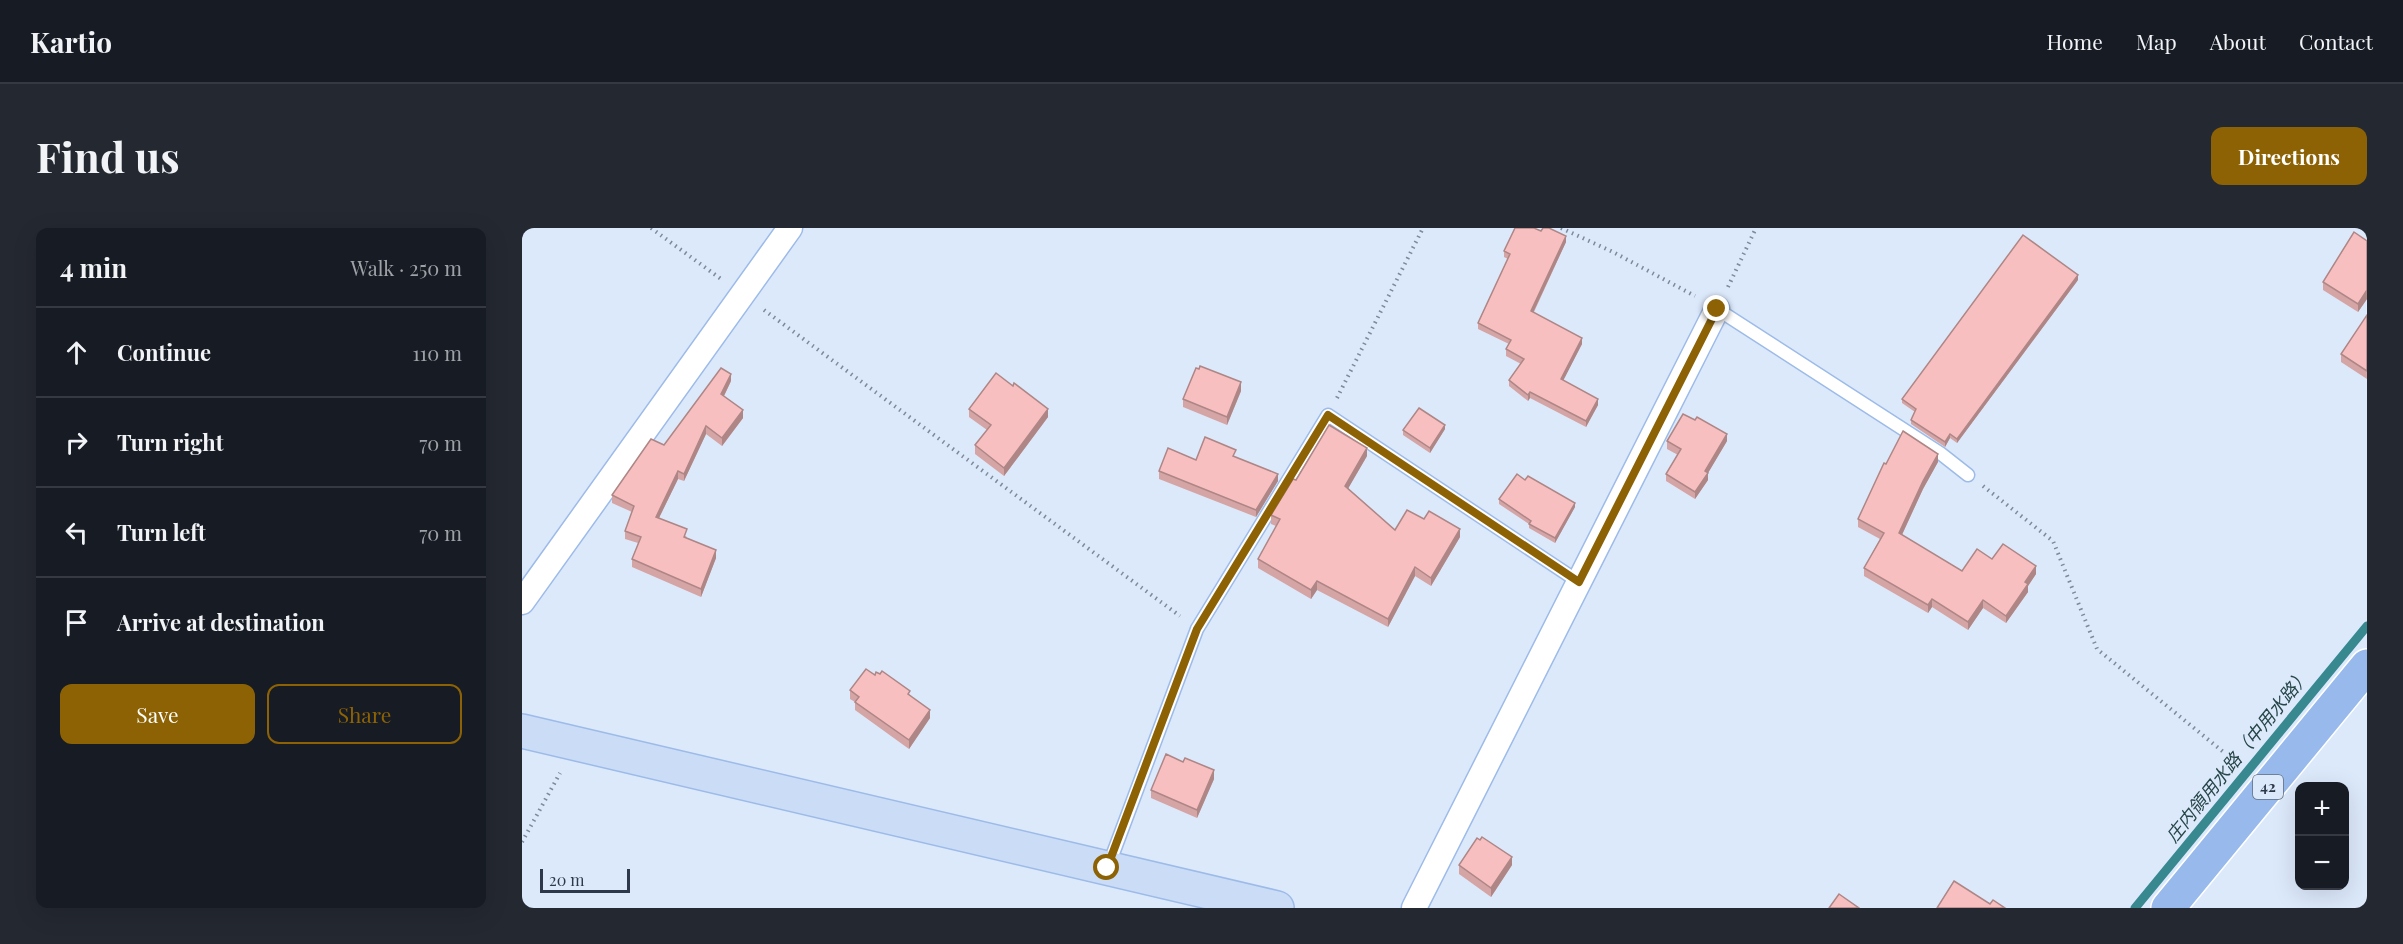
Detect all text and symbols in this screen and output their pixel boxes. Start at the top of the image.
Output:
text: Kartio [30,23,112,60]
text: Home [2047,27,2103,55]
text: Map [2136,27,2177,55]
text: About [2210,27,2266,55]
text: Contact [2299,27,2373,55]
button: Directions [2211,127,2367,185]
text: Find us [36,128,180,184]
text: 4 min [60,250,127,285]
text: Walk · 250 m [351,254,462,281]
route end [1703,295,1729,321]
icon: ahead [60,336,93,369]
text: Continue [117,337,211,367]
text: 110 m [412,339,462,366]
icon: right [60,426,93,459]
text: Turn right [117,427,223,457]
text: 70 m [419,429,462,456]
icon: left [60,516,93,549]
text: Turn left [117,517,206,547]
text: 70 m [419,519,462,546]
icon: arrive [60,606,93,639]
text: Arrive at destination [117,607,325,637]
water label: 庄内領用水路（中用水路） [2160,664,2315,847]
button: Save [60,684,255,744]
button: Share [267,684,462,744]
road number: 42 [2253,775,2283,799]
map controls [2295,782,2349,890]
button: + [2295,782,2349,836]
button: − [2295,836,2349,890]
route start [1093,854,1119,880]
scale bar [540,866,630,894]
text: 20 m [549,869,584,890]

